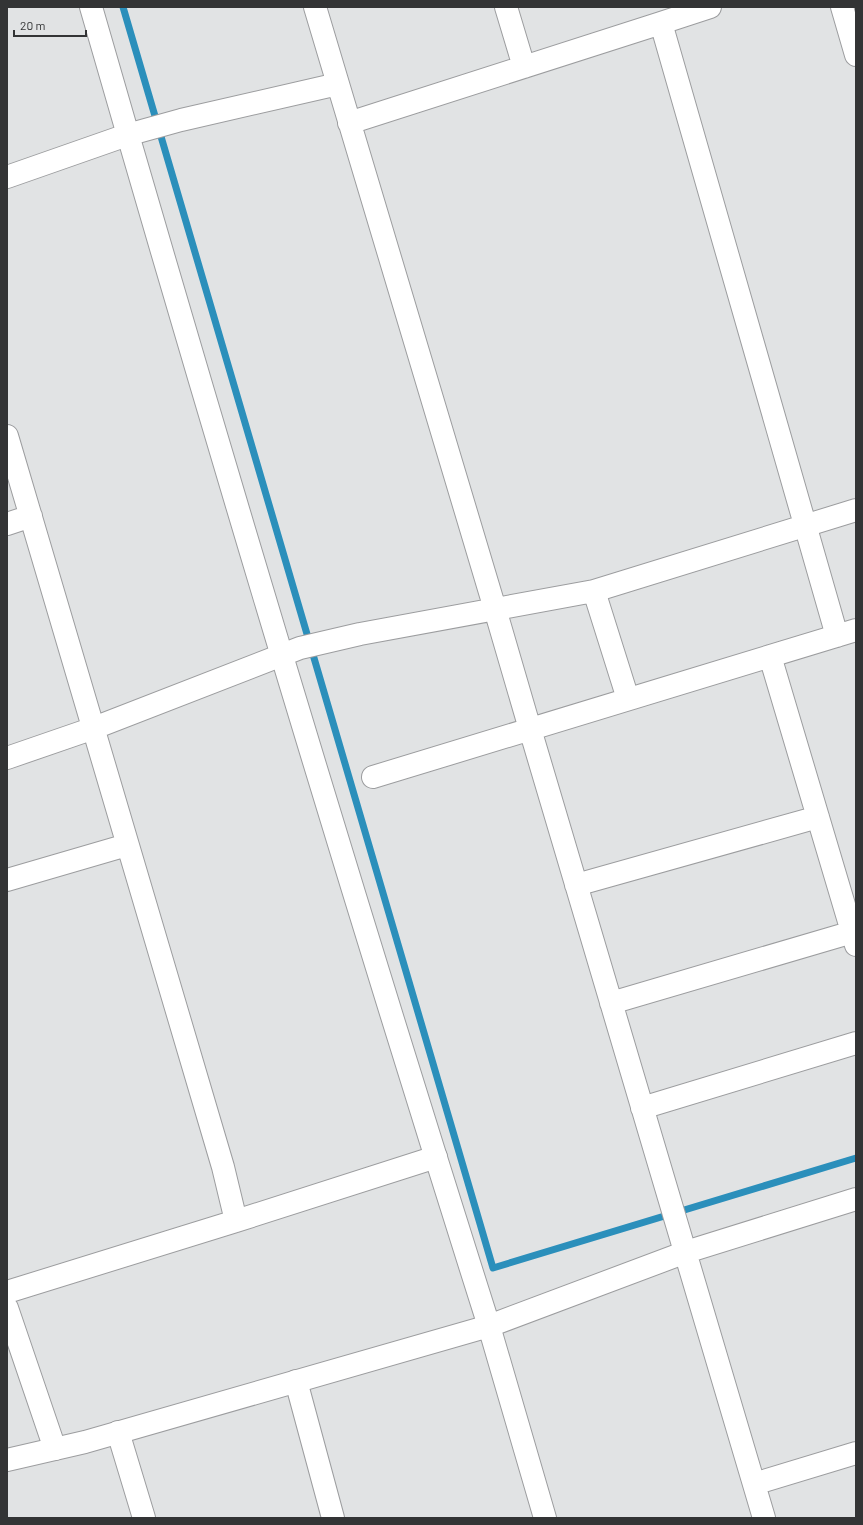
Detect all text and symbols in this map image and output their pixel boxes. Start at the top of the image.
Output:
scale bar [14,12,86,38]
text: 20 m [20,18,46,32]

